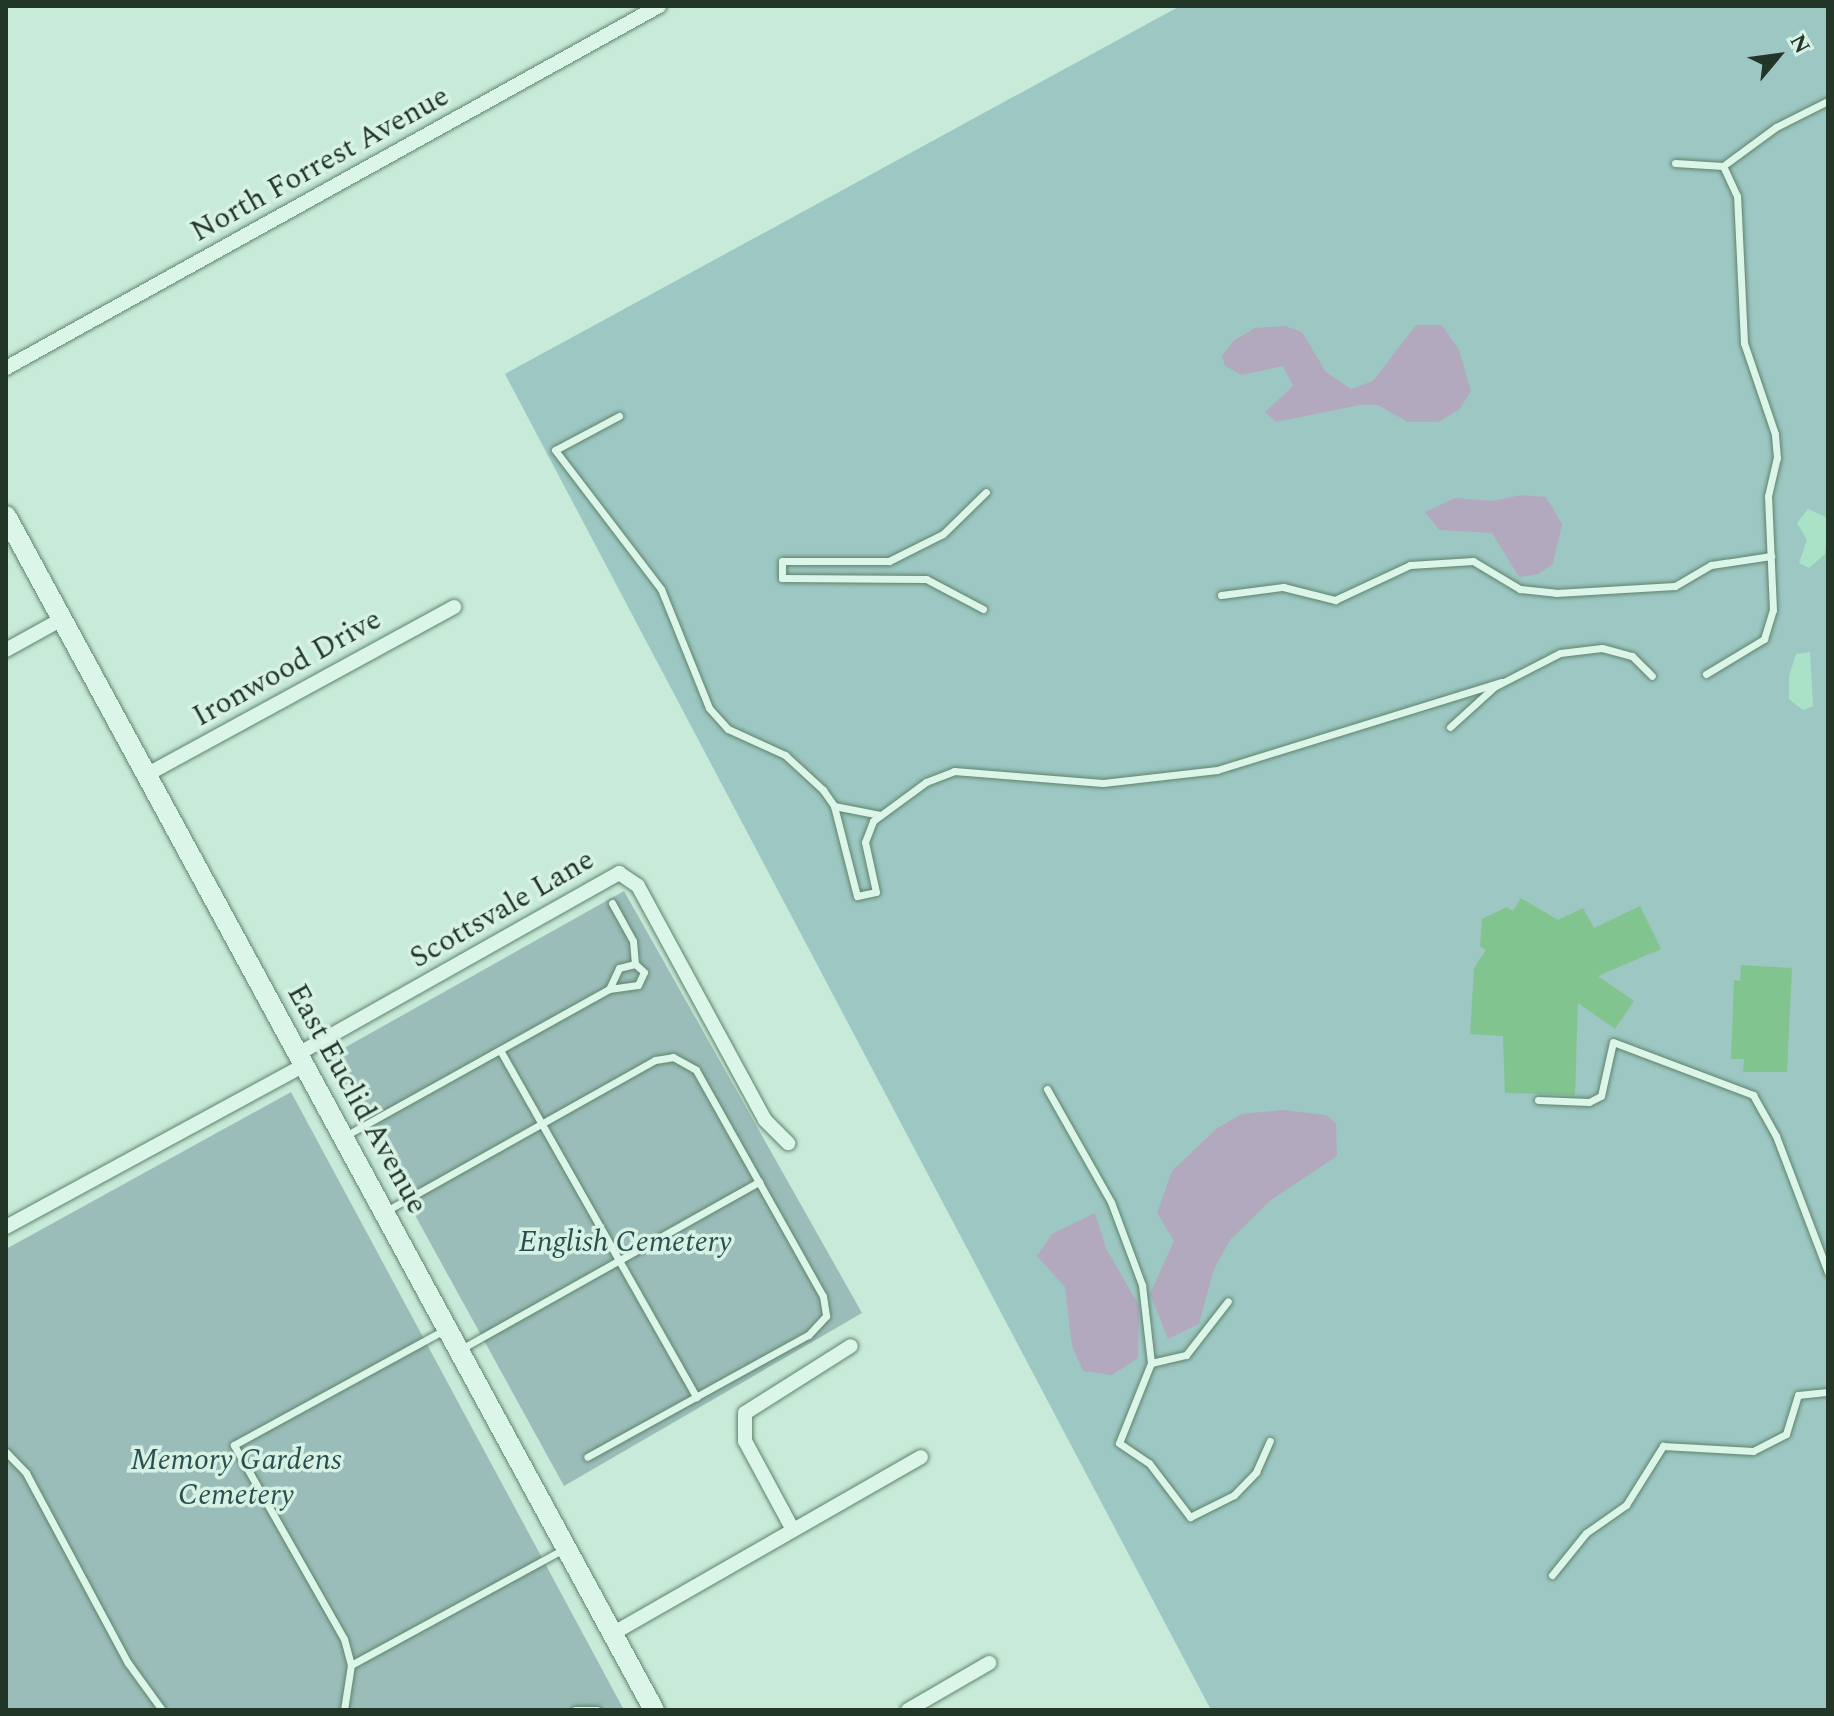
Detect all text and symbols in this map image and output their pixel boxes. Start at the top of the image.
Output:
north arrow [1738,16,1818,96]
text: N [1781,28,1818,60]
street label: North Forrest Avenue [185,78,455,250]
street label: Ironwood Drive [186,601,388,735]
street label: Scottsvale Lane [404,842,600,976]
street label: East Euclid Avenue [279,978,435,1220]
park label: English Cemetery [518,1224,732,1260]
park label: Memory Gardens Cemetery [130,1442,342,1512]

